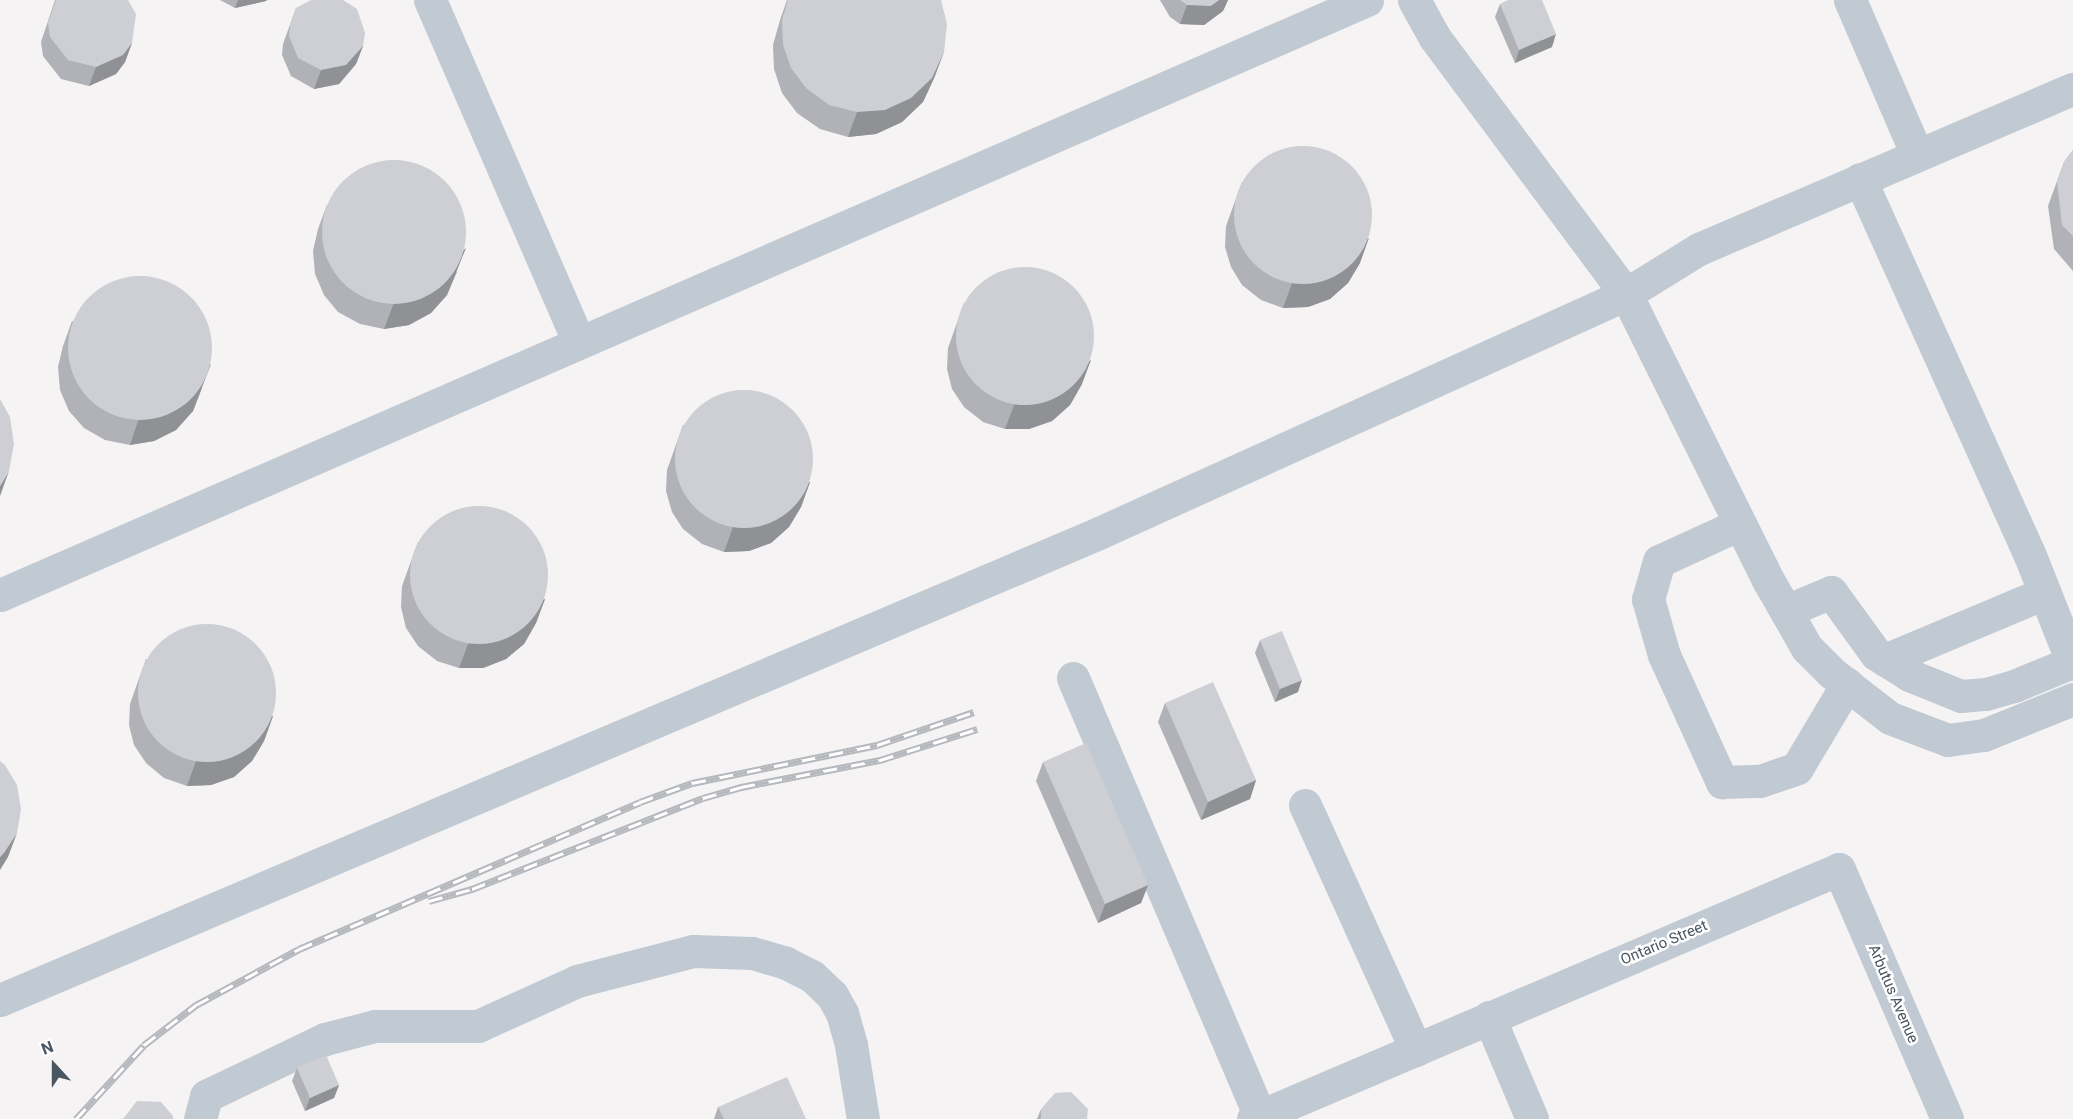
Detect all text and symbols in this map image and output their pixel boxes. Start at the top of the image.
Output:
street label: Ontario Street [1618,917,1710,969]
street label: Arbutus Avenue [1864,942,1922,1046]
north arrow [24,1035,84,1095]
text: N [39,1037,56,1059]

